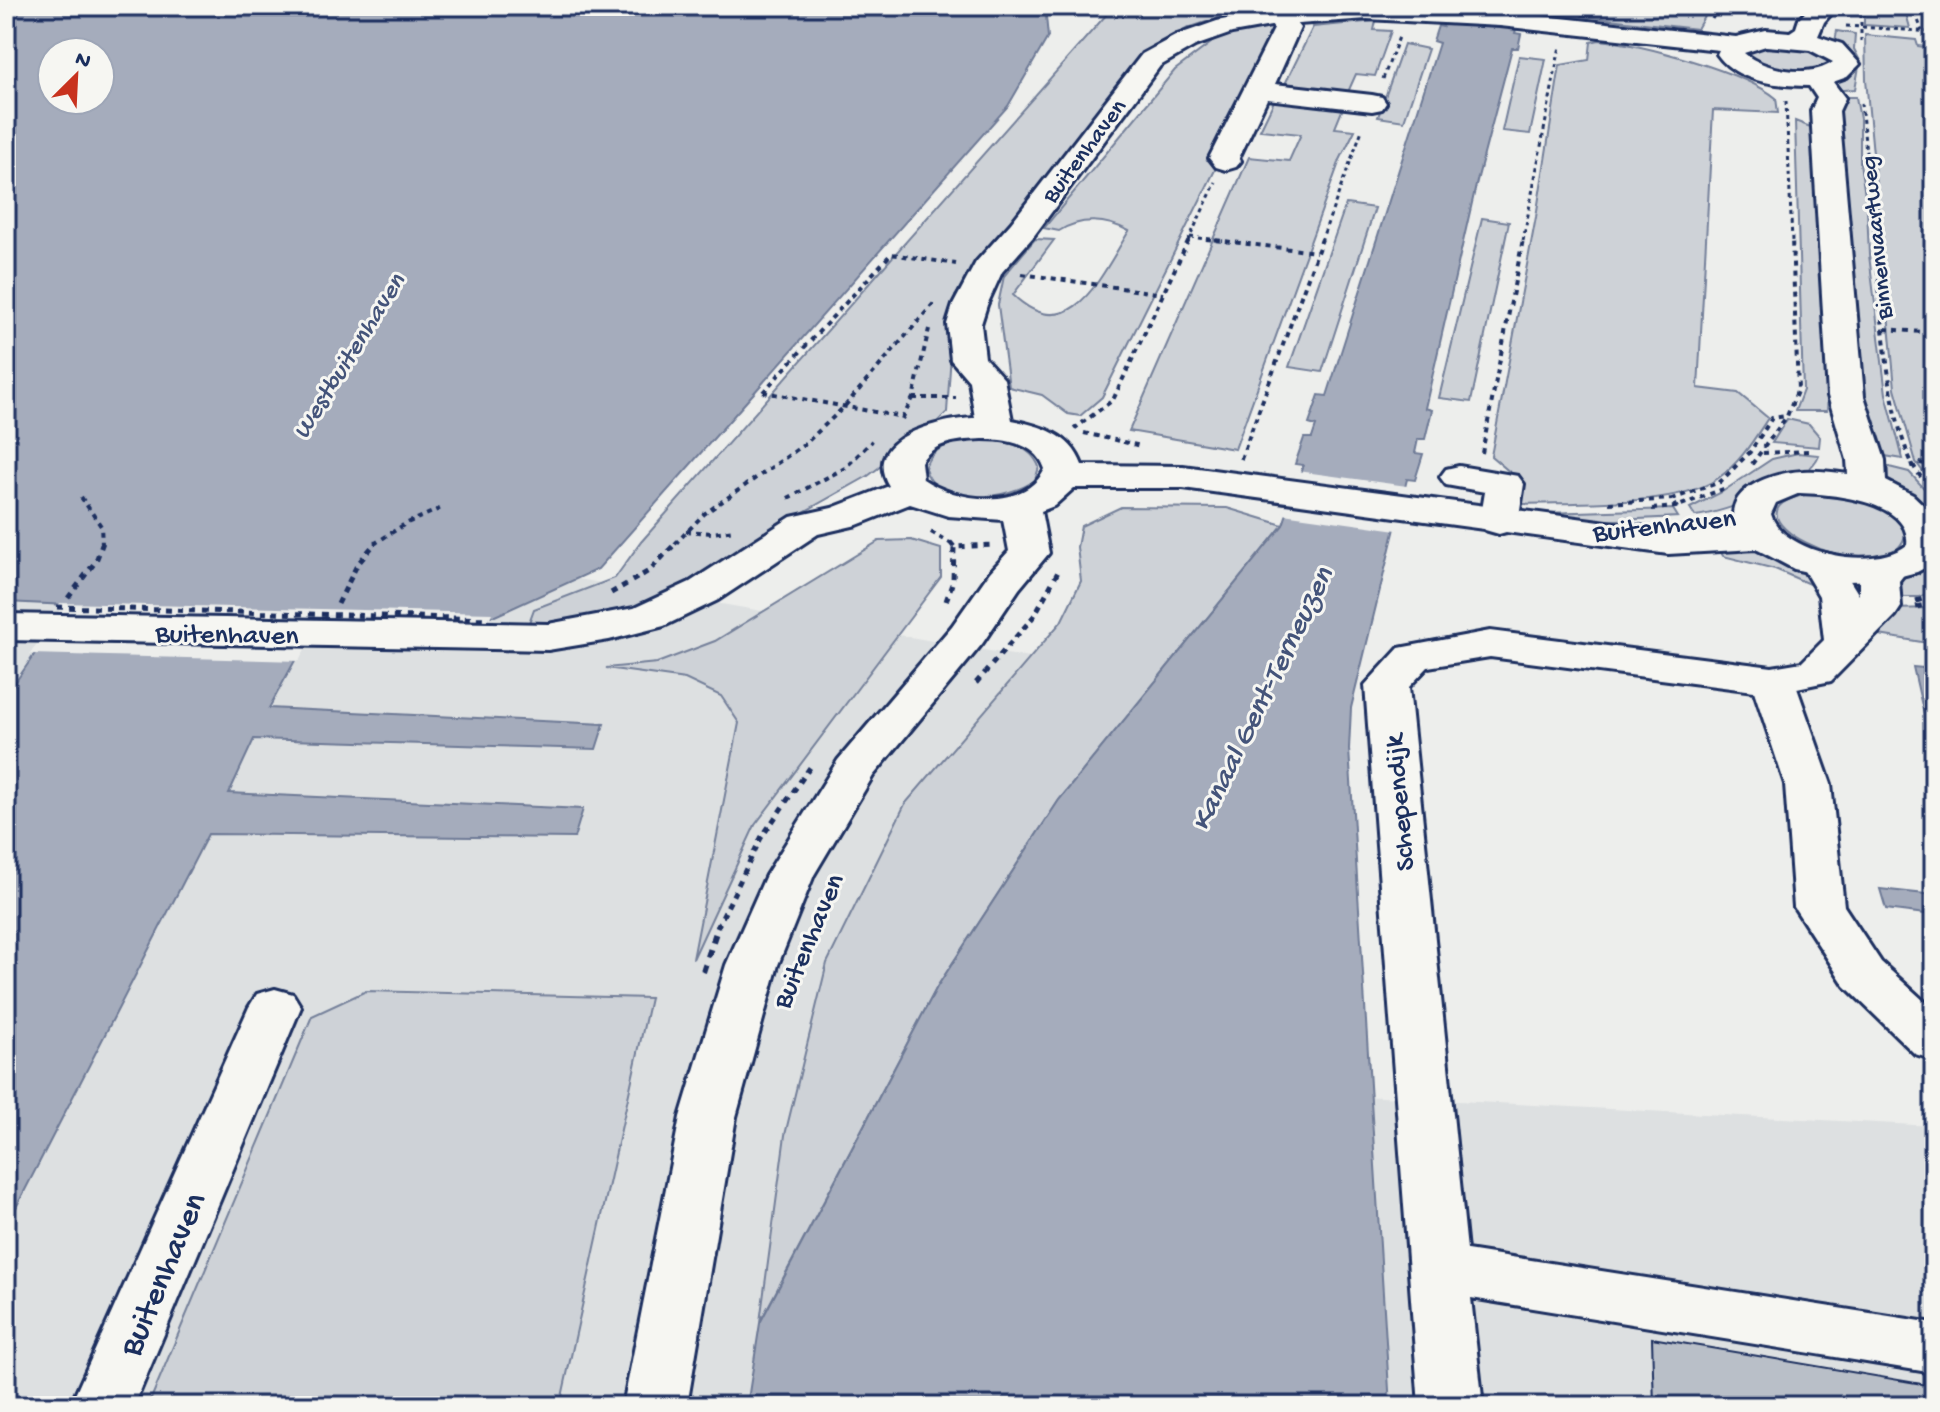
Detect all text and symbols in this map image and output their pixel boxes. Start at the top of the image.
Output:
north arrow [36,36,116,116]
text: N [71,47,94,76]
street label: Buitenhaven [1037,94,1135,211]
street label: Binnenvaartweg [1855,154,1902,322]
water label: Westbuitenhaven [288,268,414,446]
street label: Buitenhaven [1590,503,1738,551]
water label: Kanaal Gent-Terneuzen [1185,562,1343,838]
street label: Buitenhaven [154,619,300,654]
street label: Schependijk [1379,731,1424,872]
street label: Buitenhaven [767,869,854,1015]
street label: Buitenhaven [113,1187,218,1364]

